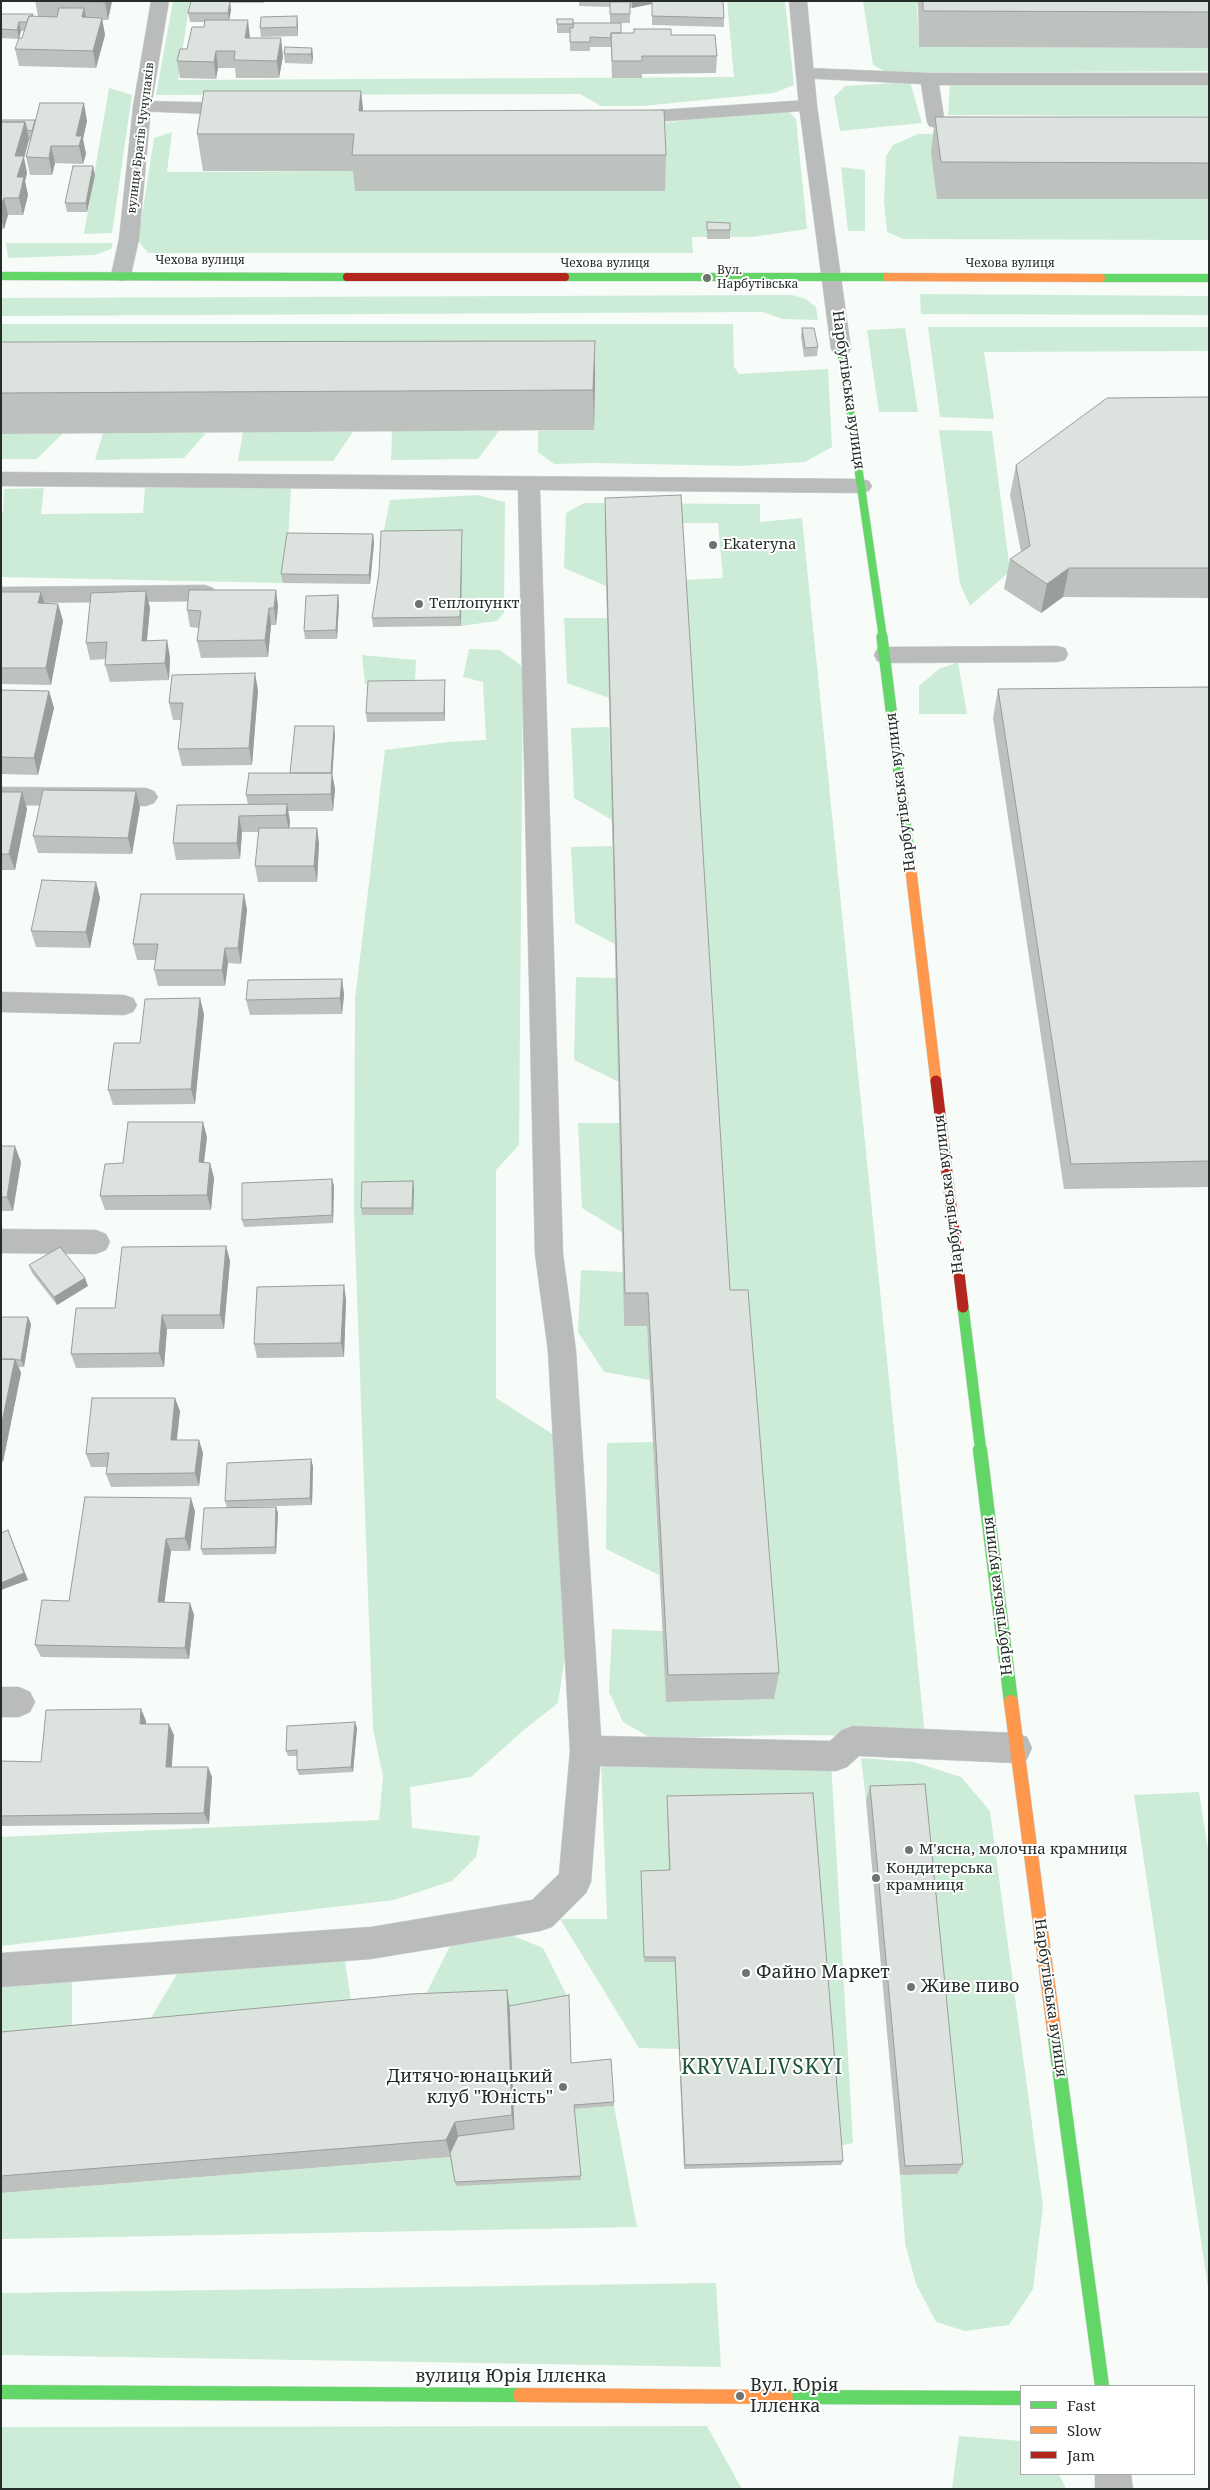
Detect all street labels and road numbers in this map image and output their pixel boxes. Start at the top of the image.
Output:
street label: вулиця Братів Чучупаків [125,62,157,214]
street label: Чехова вулиця [155,254,245,268]
street label: Чехова вулиця [560,257,650,271]
street label: Чехова вулиця [965,257,1055,271]
street label: Нарбутівська вулиця [828,309,868,471]
street label: Нарбутівська вулиця [882,711,920,873]
street label: Нарбутівська вулиця [930,1113,968,1275]
street label: Нарбутівська вулиця [979,1515,1017,1677]
street label: Нарбутівська вулиця [1030,1917,1070,2079]
street label: вулиця Юрія Іллєнка [415,2366,607,2388]

